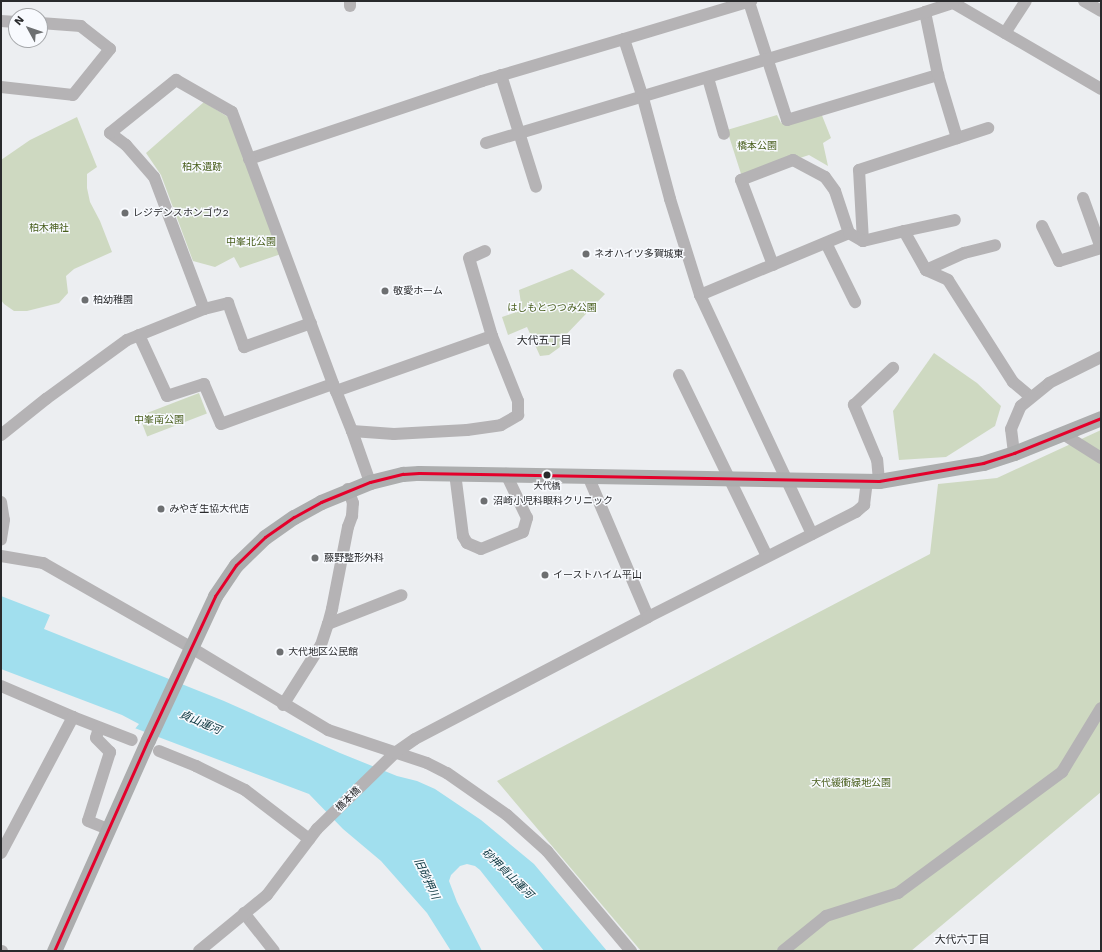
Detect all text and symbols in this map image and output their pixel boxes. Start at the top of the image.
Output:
north arrow [8,8,48,48]
text: N [12,13,27,28]
park label: 橋本公園 [737,140,777,152]
park label: 柏木遺跡 [182,161,222,173]
place label: レジデンスホンゴウ2 [133,207,229,219]
marker: レジデンスホンゴウ2 [120,208,130,218]
park label: 柏木神社 [29,222,69,234]
park label: 中峯北公園 [226,236,276,248]
place label: ネオハイツ多賀城東 [594,248,684,260]
marker: ネオハイツ多賀城東 [581,249,591,259]
place label: 敬愛ホーム [393,285,443,297]
marker: 敬愛ホーム [380,286,390,296]
place label: 柏幼稚園 [93,294,133,306]
marker: 柏幼稚園 [80,295,90,305]
park label: はしもとつつみ公園 [507,302,597,314]
district label: 大代五丁目 [517,334,571,348]
park label: 中峯南公園 [134,414,184,426]
marker: 大代橋 [542,470,552,480]
place label: 大代橋 [534,481,560,491]
marker: 沼崎小児科眼科クリニック [478,495,490,507]
place label: 沼崎小児科眼科クリニック [493,495,613,507]
place label: みやぎ生協大代店 [169,503,249,515]
marker: みやぎ生協大代店 [156,504,166,514]
marker: 藤野整形外科 [309,552,321,564]
place label: 藤野整形外科 [324,552,384,564]
place label: イーストハイム平山 [553,569,643,581]
marker: イーストハイム平山 [540,570,550,580]
place label: 大代地区公民館 [288,646,358,658]
marker: 大代地区公民館 [275,647,285,657]
water label: 貞山運河 [177,708,223,738]
park label: 大代緩衝緑地公園 [811,777,891,789]
street label: 橋本橋 [333,784,363,814]
water label: 砂押貞山運河 [479,846,535,902]
water label: 旧砂押川 [411,856,441,902]
district label: 大代六丁目 [935,933,989,947]

